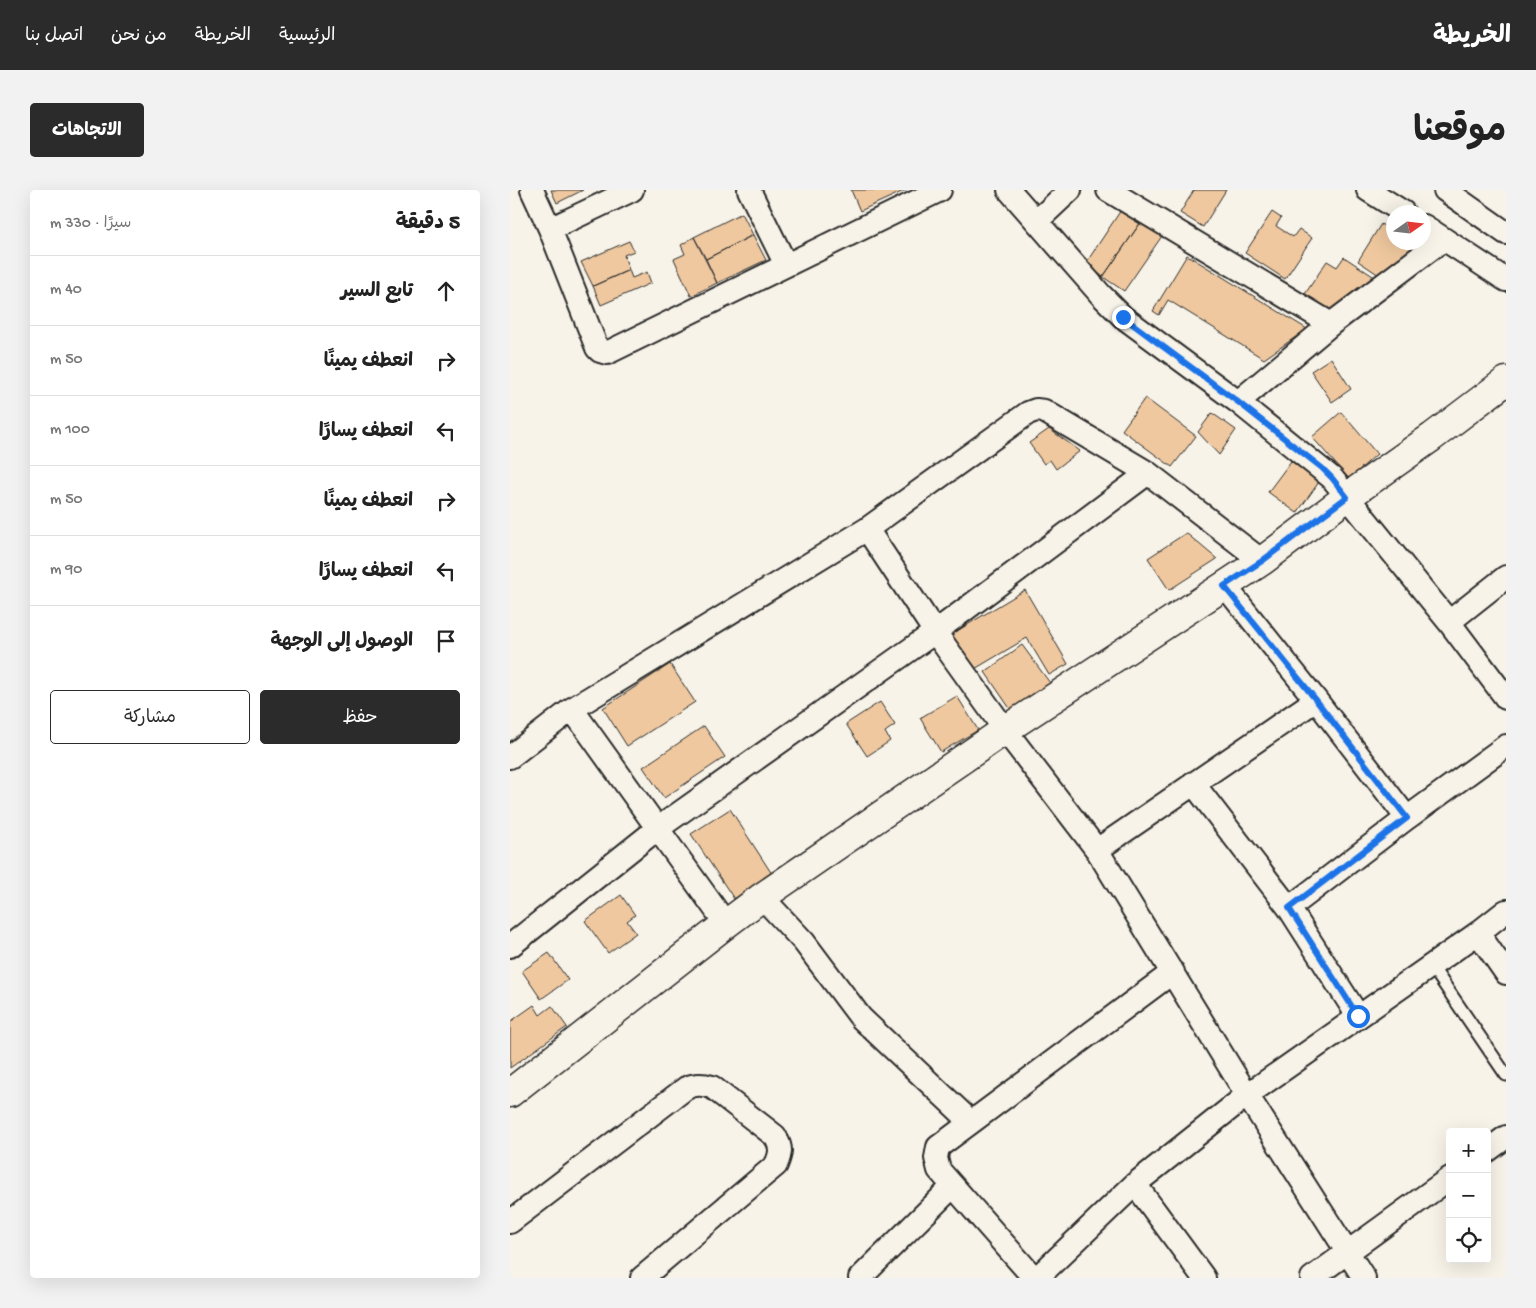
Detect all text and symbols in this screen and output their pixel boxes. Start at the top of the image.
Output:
text: الخريطة [1433,23,1511,52]
text: اتصل بنا [25,26,83,47]
text: من نحن [111,26,167,47]
text: الخريطة [195,26,251,47]
text: الرئيسية [279,26,335,47]
button: الاتجاهات [30,103,144,157]
text: موقعنا [1413,113,1506,154]
north arrow [1386,205,1431,250]
text: 5 دقيقة [396,212,460,237]
text: سيرًا · 330 m [50,215,131,234]
icon: ahead [432,277,460,305]
text: 40 m [50,281,82,300]
text: تابع السير [341,281,413,304]
route end [1112,306,1135,329]
icon: right [432,347,460,375]
text: 50 m [50,351,83,370]
text: انعطف يمينًا [324,351,413,374]
icon: left [432,417,460,445]
text: 100 m [50,421,90,440]
text: انعطف يسارًا [319,421,413,444]
icon: right [432,487,460,515]
text: 50 m [50,491,83,510]
text: انعطف يمينًا [324,491,413,514]
icon: left [432,557,460,585]
text: 90 m [50,561,82,580]
text: انعطف يسارًا [319,561,413,584]
icon: arrive [432,627,460,655]
text: الوصول إلى الوجهة [270,631,413,654]
button: مشاركة [50,690,250,744]
button: حفظ [260,690,460,744]
route start [1347,1005,1370,1028]
map controls [1446,1128,1491,1263]
button: + [1446,1128,1491,1173]
button: − [1446,1173,1491,1218]
button: locate [1446,1218,1491,1263]

